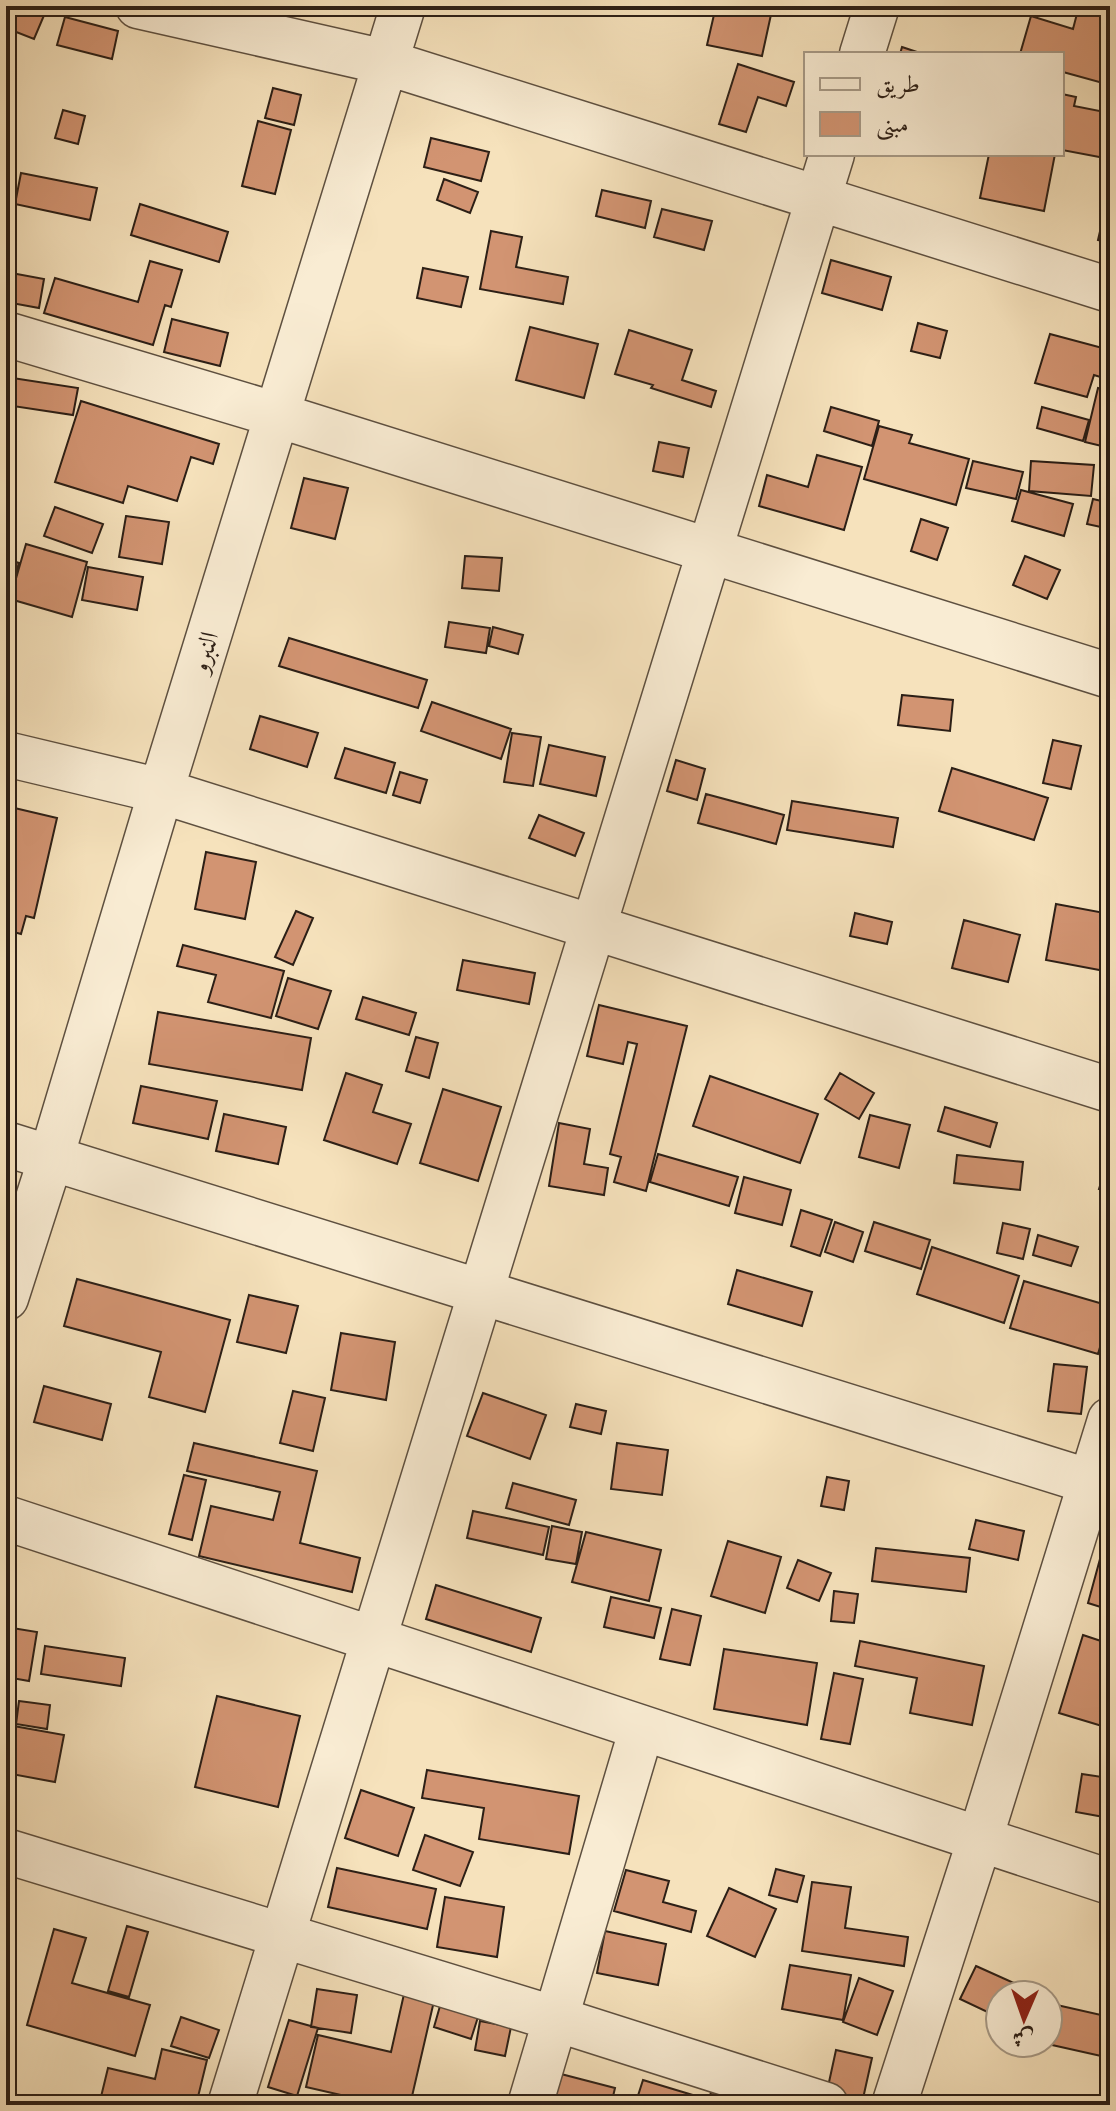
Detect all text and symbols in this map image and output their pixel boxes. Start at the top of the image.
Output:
legend [804,52,1064,156]
text: طريق [876,66,920,101]
text: مبنى [876,106,909,141]
street label: النبرو [178,626,228,680]
north arrow [984,1979,1064,2059]
text: ش [1012,2023,1035,2055]

